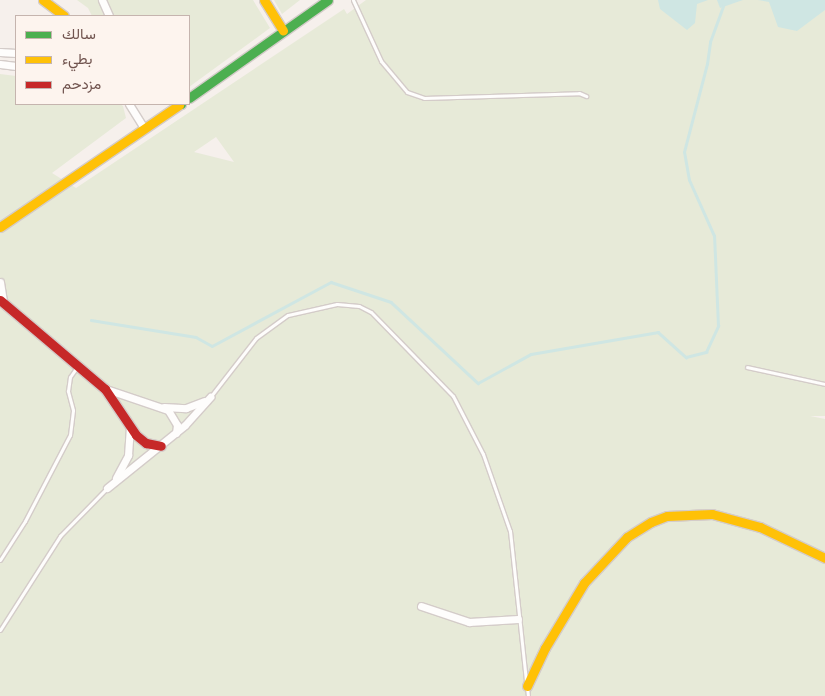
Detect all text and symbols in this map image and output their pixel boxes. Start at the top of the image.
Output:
legend [15,15,190,105]
text: سالك [62,23,96,45]
text: بطيء [62,48,92,70]
text: مزدحم [62,73,101,95]

